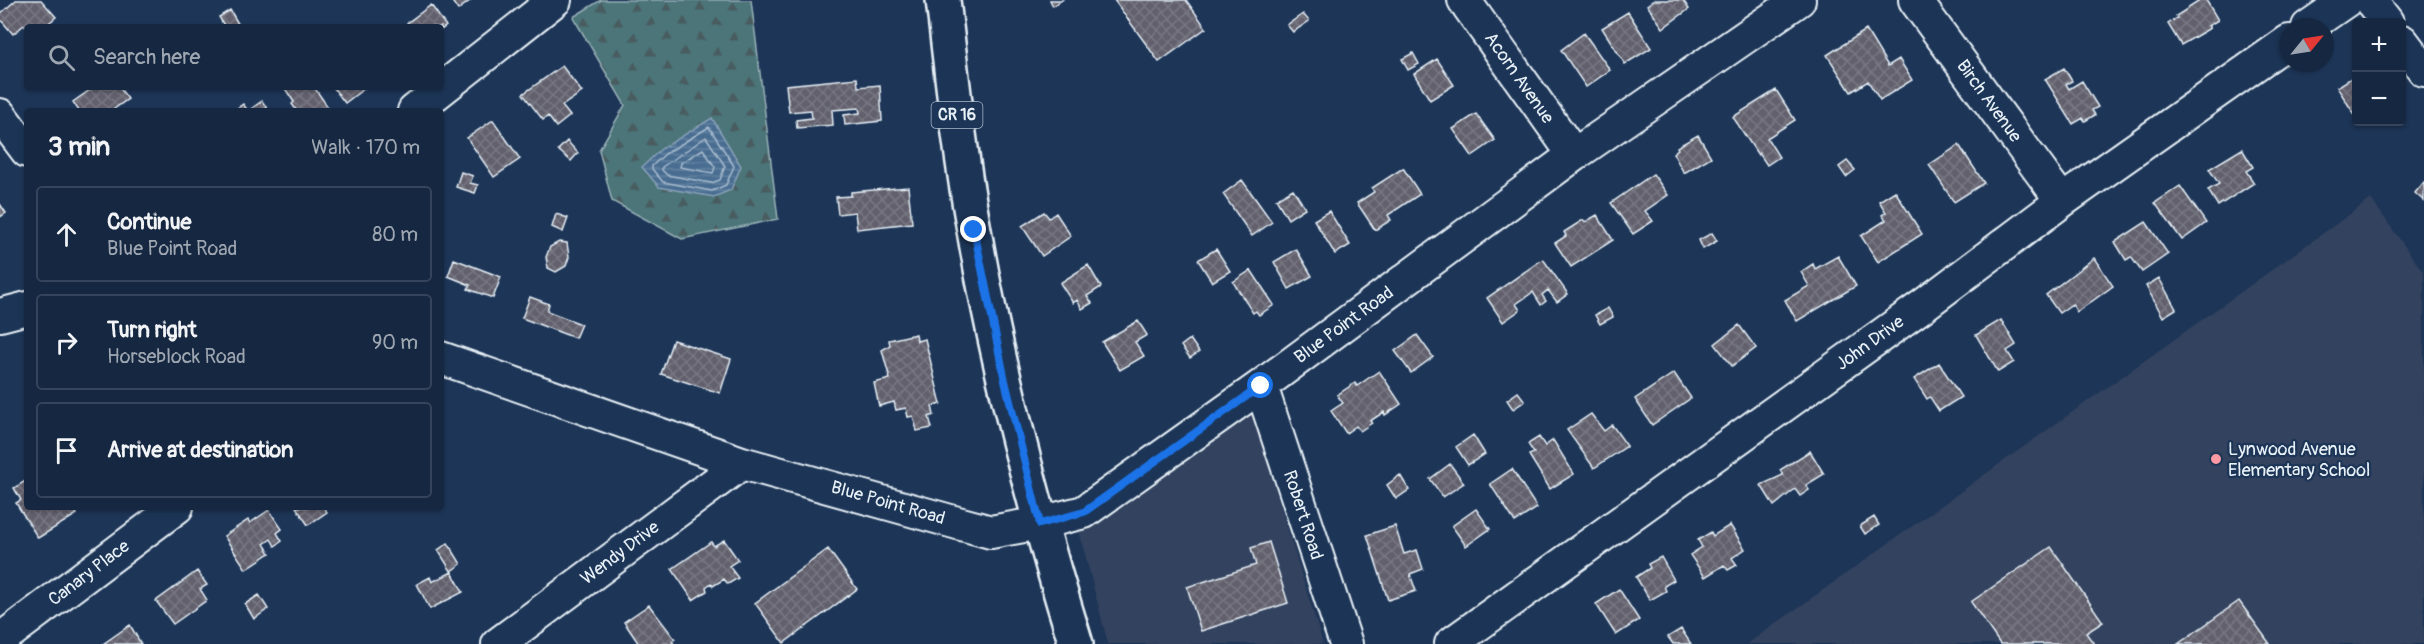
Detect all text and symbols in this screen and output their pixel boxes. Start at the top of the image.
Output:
north arrow [2280,18,2334,72]
map controls [2352,18,2406,126]
button: + [2352,18,2406,72]
search box [24,24,444,90]
street label: Acorn Avenue [1479,28,1559,128]
icon: search [45,41,78,74]
text: Search here [93,43,200,71]
street label: Birch Avenue [1951,55,2027,147]
button: − [2352,72,2406,126]
road number: CR 16 [932,102,982,128]
text: 3 min [48,131,110,163]
text: Walk · 170 m [311,135,420,160]
text: Continue [107,208,191,236]
route end [960,216,986,242]
icon: ahead [50,218,83,251]
text: 80 m [372,222,418,247]
text: Blue Point Road [107,236,237,261]
street label: Blue Point Road [1290,281,1398,369]
street label: John Drive [1831,310,1909,376]
text: Turn right [107,316,197,344]
icon: right [50,326,83,359]
text: 90 m [372,330,418,355]
text: Horseblock Road [107,344,246,369]
route start [1247,372,1273,398]
icon: arrive [50,434,83,467]
text: Arrive at destination [107,436,293,464]
place label: Lynwood Avenue Elementary School [2228,438,2370,482]
marker: Lynwood Avenue Elementary School [2209,452,2223,466]
street label: Robert Road [1278,467,1328,563]
street label: Blue Point Road [828,476,948,530]
street label: Wendy Drive [576,516,664,590]
street label: Canary Place [44,535,134,611]

